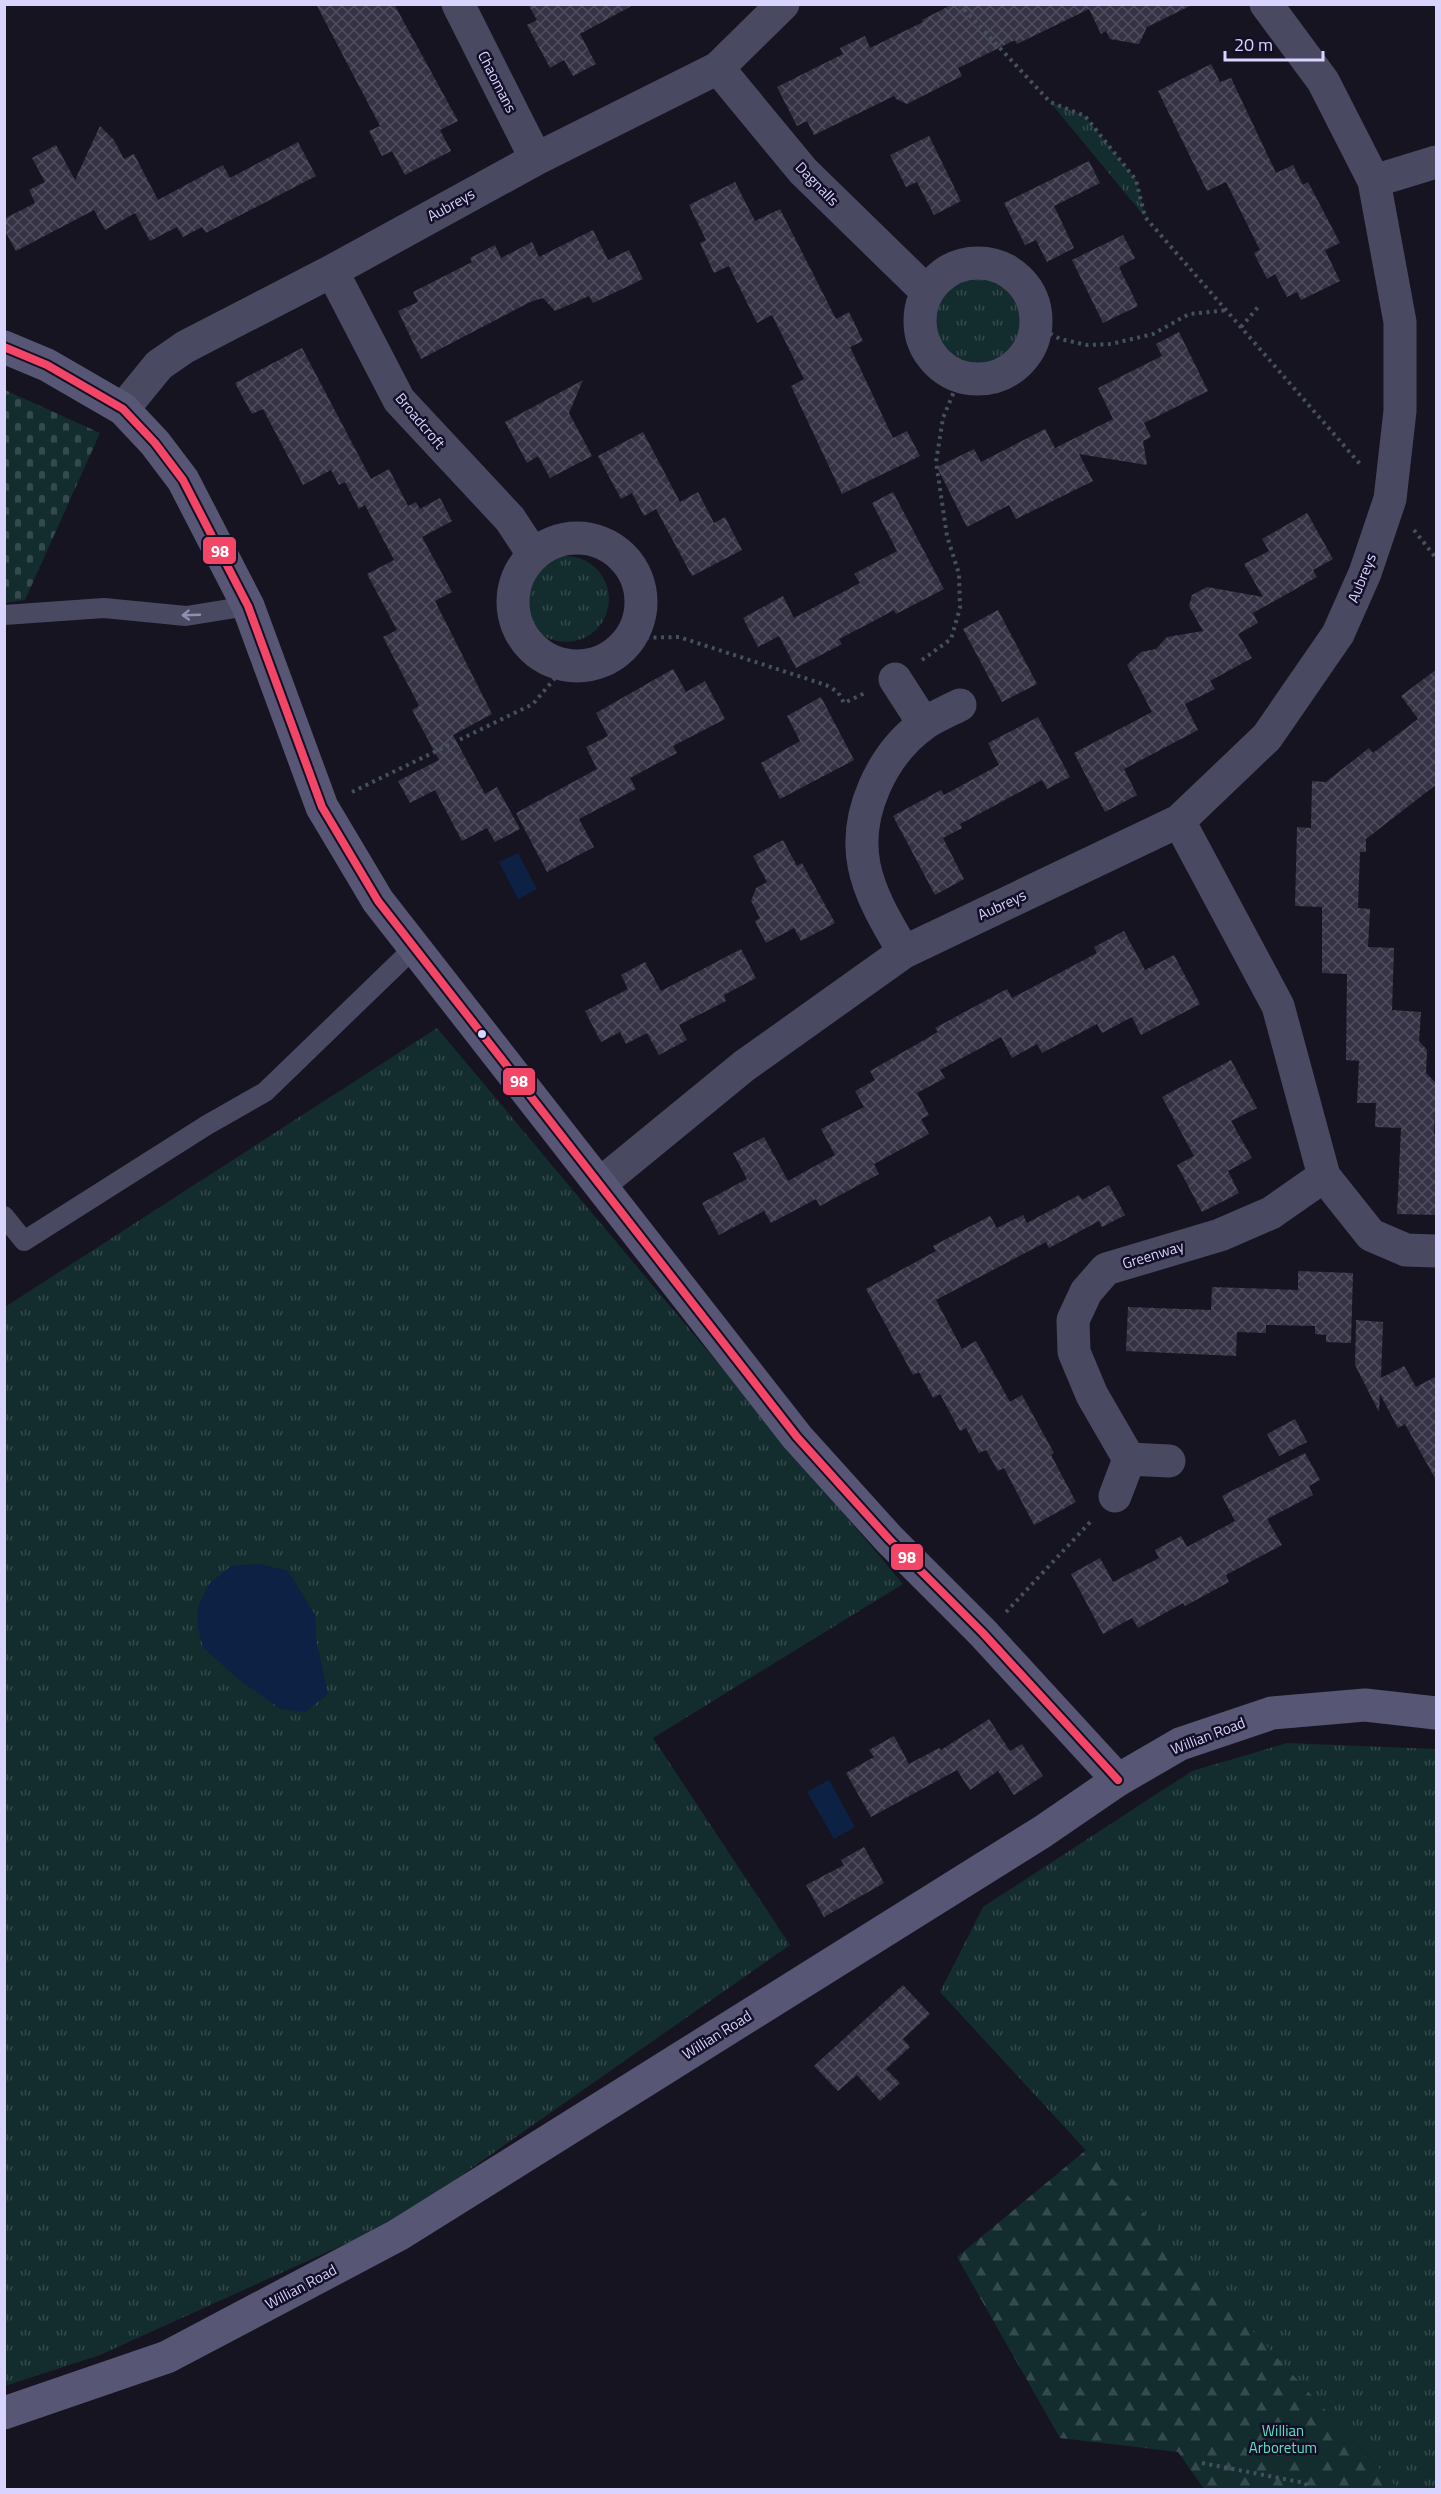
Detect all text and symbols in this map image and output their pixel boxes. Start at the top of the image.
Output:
scale bar [1225,24,1322,62]
text: 20 m [1234,31,1273,58]
street label: Chaomans [472,47,523,117]
street label: Dagnalls [790,156,845,211]
street label: Aubreys [423,182,479,227]
street label: Broadcroft [390,387,451,454]
line badge: 98 [202,536,237,565]
text: 98 [211,539,229,563]
street label: Aubreys [1341,550,1382,606]
one-way arrow [181,609,201,621]
street label: Aubreys [974,883,1030,926]
unlabelled marker [476,1028,488,1040]
line badge: 98 [502,1067,536,1096]
text: 98 [510,1069,528,1093]
street label: Greenway [1119,1234,1187,1275]
line badge: 98 [890,1543,924,1571]
text: 98 [898,1545,916,1569]
street label: Willian Road [1167,1711,1248,1760]
street label: Willian Road [678,2004,756,2065]
street label: Willian Road [261,2258,341,2315]
park label: Willian Arboretum [1249,2419,1317,2459]

